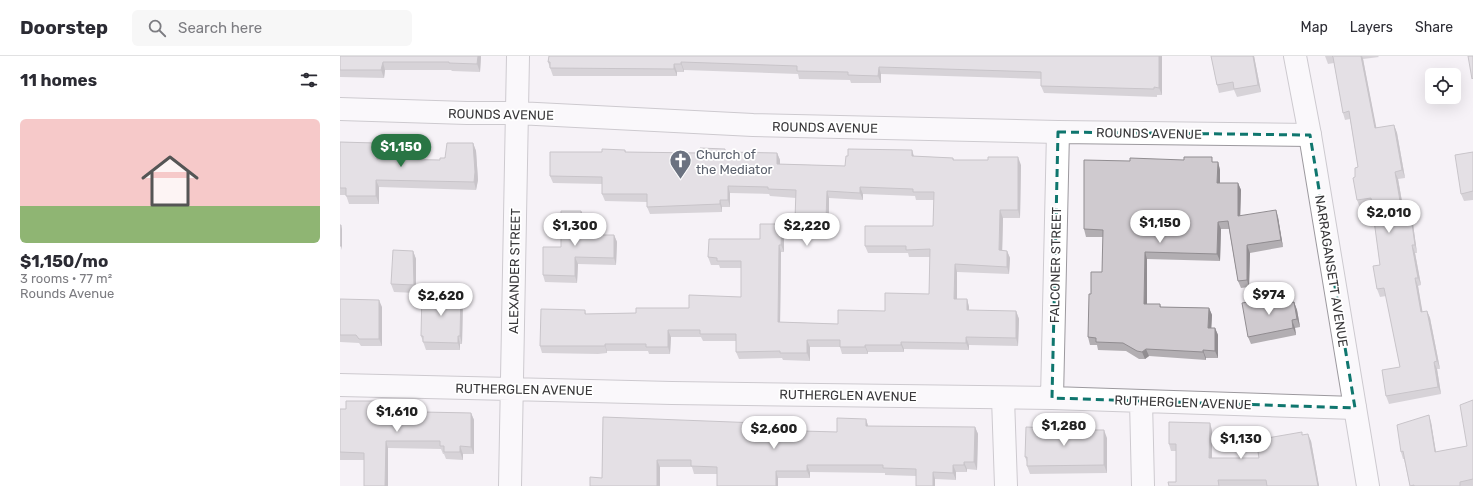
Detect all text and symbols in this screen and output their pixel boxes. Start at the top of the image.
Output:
search box [132,10,412,46]
text: Doorstep [20,16,108,39]
icon: search [146,17,168,39]
text: Search here [178,19,262,37]
text: Map [1301,19,1328,36]
text: Layers [1350,19,1393,36]
text: Share [1415,19,1453,36]
map controls [1425,68,1461,104]
button: locate [1425,68,1461,104]
icon: filters [298,69,320,91]
text: 11 homes [20,70,97,90]
street label: ROUNDS AVENUE [448,106,554,123]
street label: ROUNDS AVENUE [772,119,878,136]
street label: ROUNDS AVENUE [1096,125,1202,142]
pin: $1,150 [368,134,434,168]
text: $1,150 [380,139,422,154]
icon: home [134,145,206,217]
place label: Church of the Mediator [696,147,773,177]
church icon: Church of the Mediator [668,148,694,181]
street label: NARRAGANSETT AVENUE [1312,194,1351,348]
pin: $2,010 [1356,200,1422,234]
text: $2,010 [1367,205,1411,220]
street label: FALCONER STREET [1047,206,1064,323]
street label: ALEXANDER STREET [506,208,523,334]
pin: $1,150 [1127,210,1193,244]
pin: $1,300 [542,213,608,247]
pin: $2,220 [774,213,840,247]
text: $1,150 [1139,215,1181,230]
text: $1,300 [552,218,598,233]
text: $2,220 [784,218,830,233]
text: $1,150/mo [20,251,108,271]
text: 3 rooms · 77 m² [20,271,112,286]
pin: $974 [1245,282,1293,316]
pin: $2,620 [408,283,474,317]
text: Rounds Avenue [20,286,114,301]
text: $974 [1253,287,1285,302]
text: $2,620 [418,288,464,303]
street label: RUTHERGLEN AVENUE [455,381,593,398]
street label: RUTHERGLEN AVENUE [779,387,917,404]
street label: RUTHERGLEN AVENUE [1114,393,1252,412]
pin: $1,610 [364,399,430,433]
text: $1,610 [376,404,418,419]
pin: $1,280 [1031,413,1097,447]
pin: $2,600 [741,416,807,450]
text: $1,280 [1042,418,1086,433]
text: $2,600 [751,421,797,436]
pin: $1,130 [1208,426,1274,460]
text: $1,130 [1220,431,1262,446]

